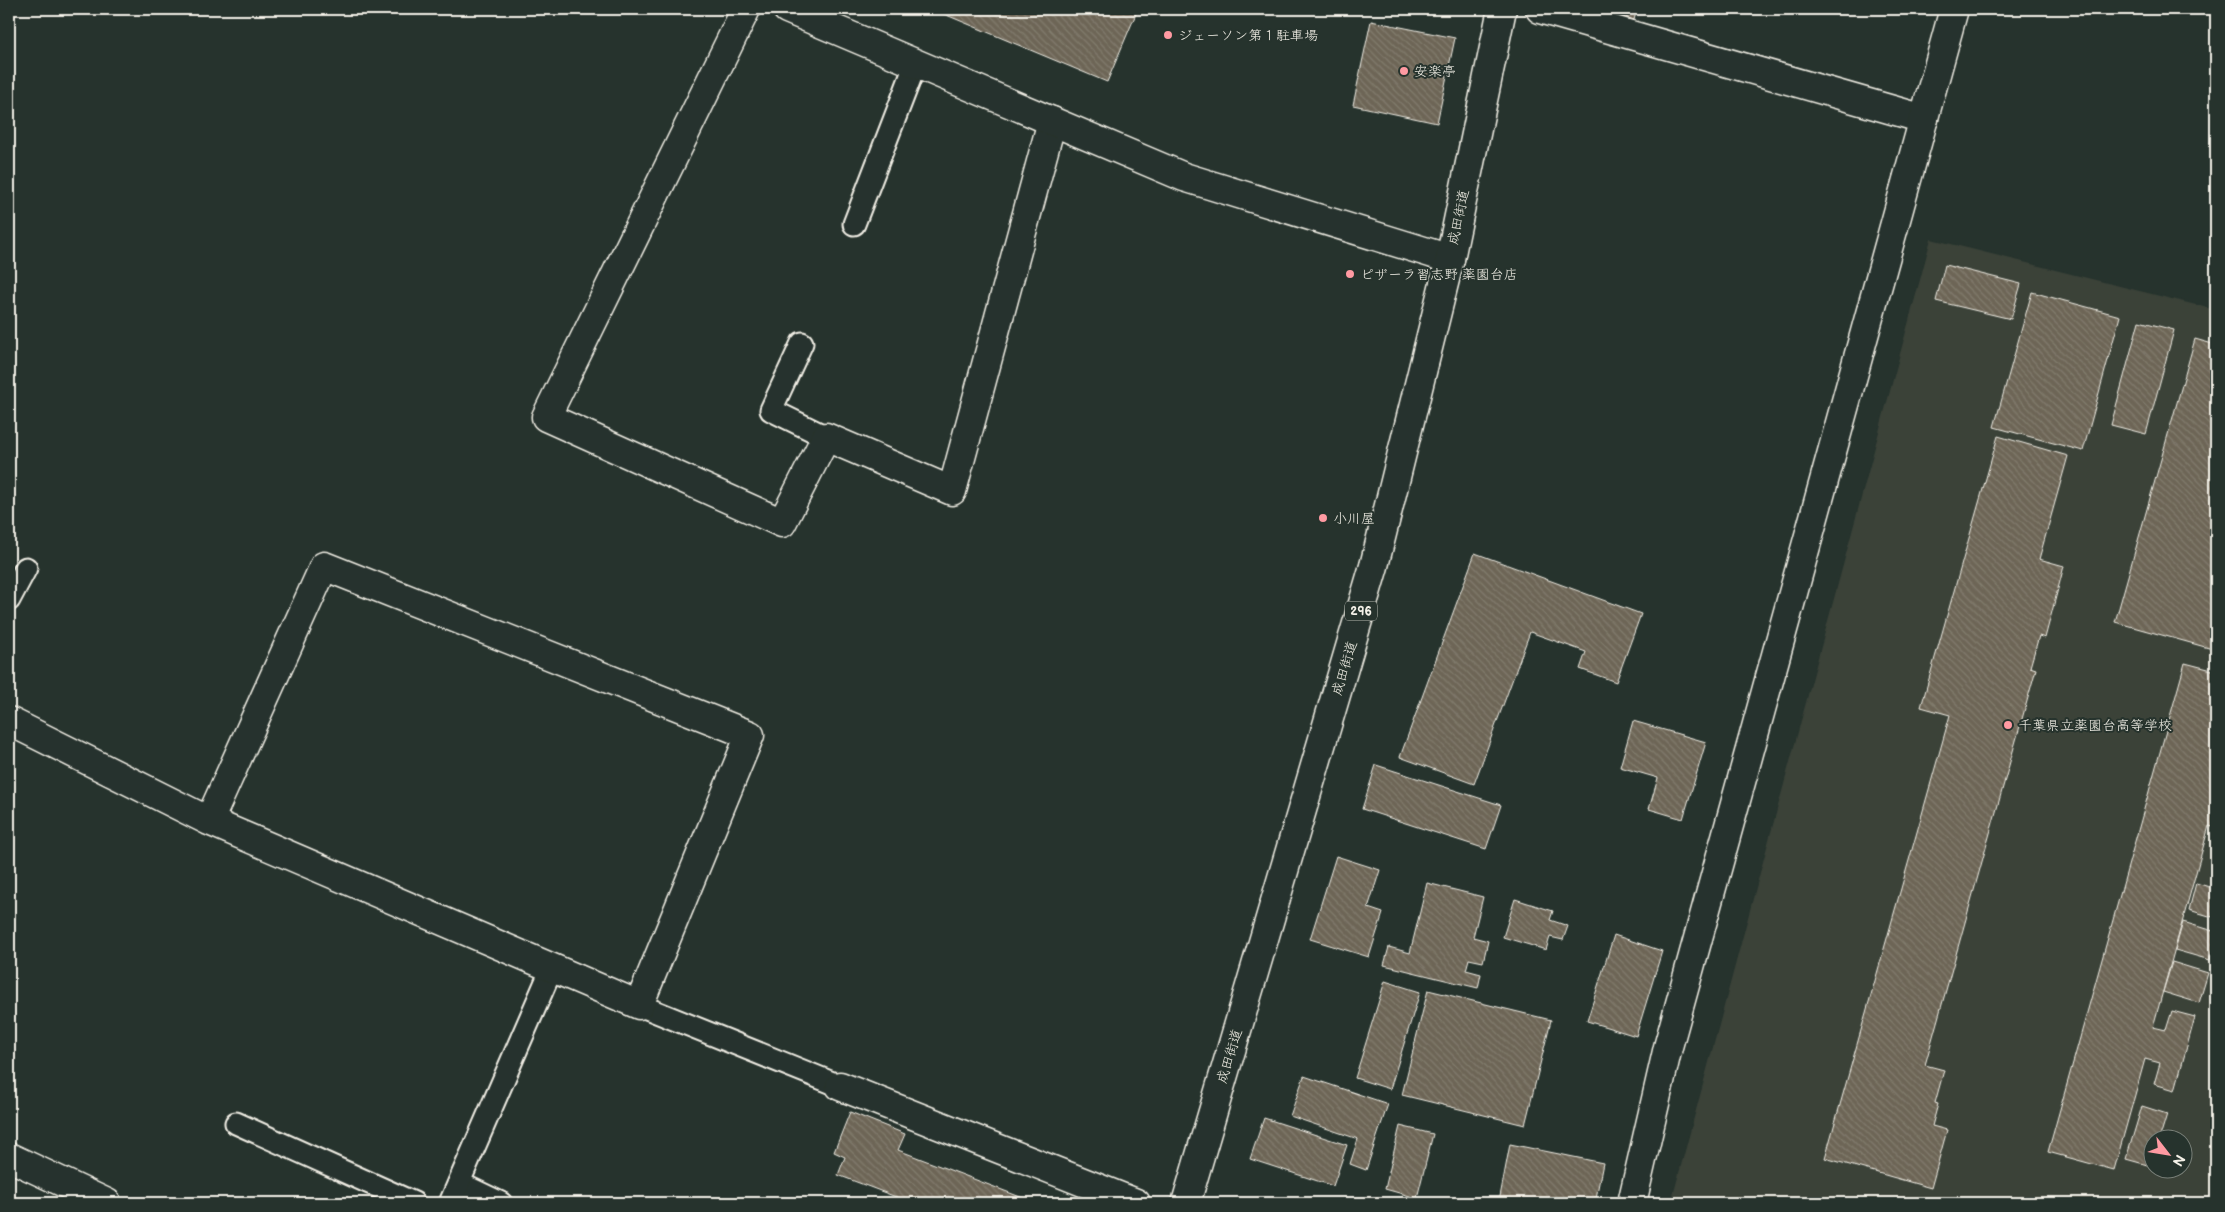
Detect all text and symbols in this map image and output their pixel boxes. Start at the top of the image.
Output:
place label: ジェーソン第１駐車場 [1178,27,1318,44]
marker: ジェーソン第１駐車場 [1162,29,1174,41]
place label: 安楽亭 [1414,63,1456,80]
marker: 安楽亭 [1398,65,1410,77]
street label: 成田街道 [1444,188,1473,246]
place label: ピザーラ習志野 薬園台店 [1360,266,1518,283]
marker: ピザーラ習志野 薬園台店 [1344,268,1356,280]
place label: 小川屋 [1333,510,1375,527]
marker: 小川屋 [1317,512,1329,524]
road number: 296 [1345,602,1377,620]
street label: 成田街道 [1328,639,1361,697]
place label: 千葉県立薬園台高等学校 [2018,717,2172,734]
marker: 千葉県立薬園台高等学校 [2002,719,2014,731]
street label: 成田街道 [1213,1027,1246,1085]
north arrow [2142,1130,2192,1180]
text: N [2169,1152,2189,1169]

